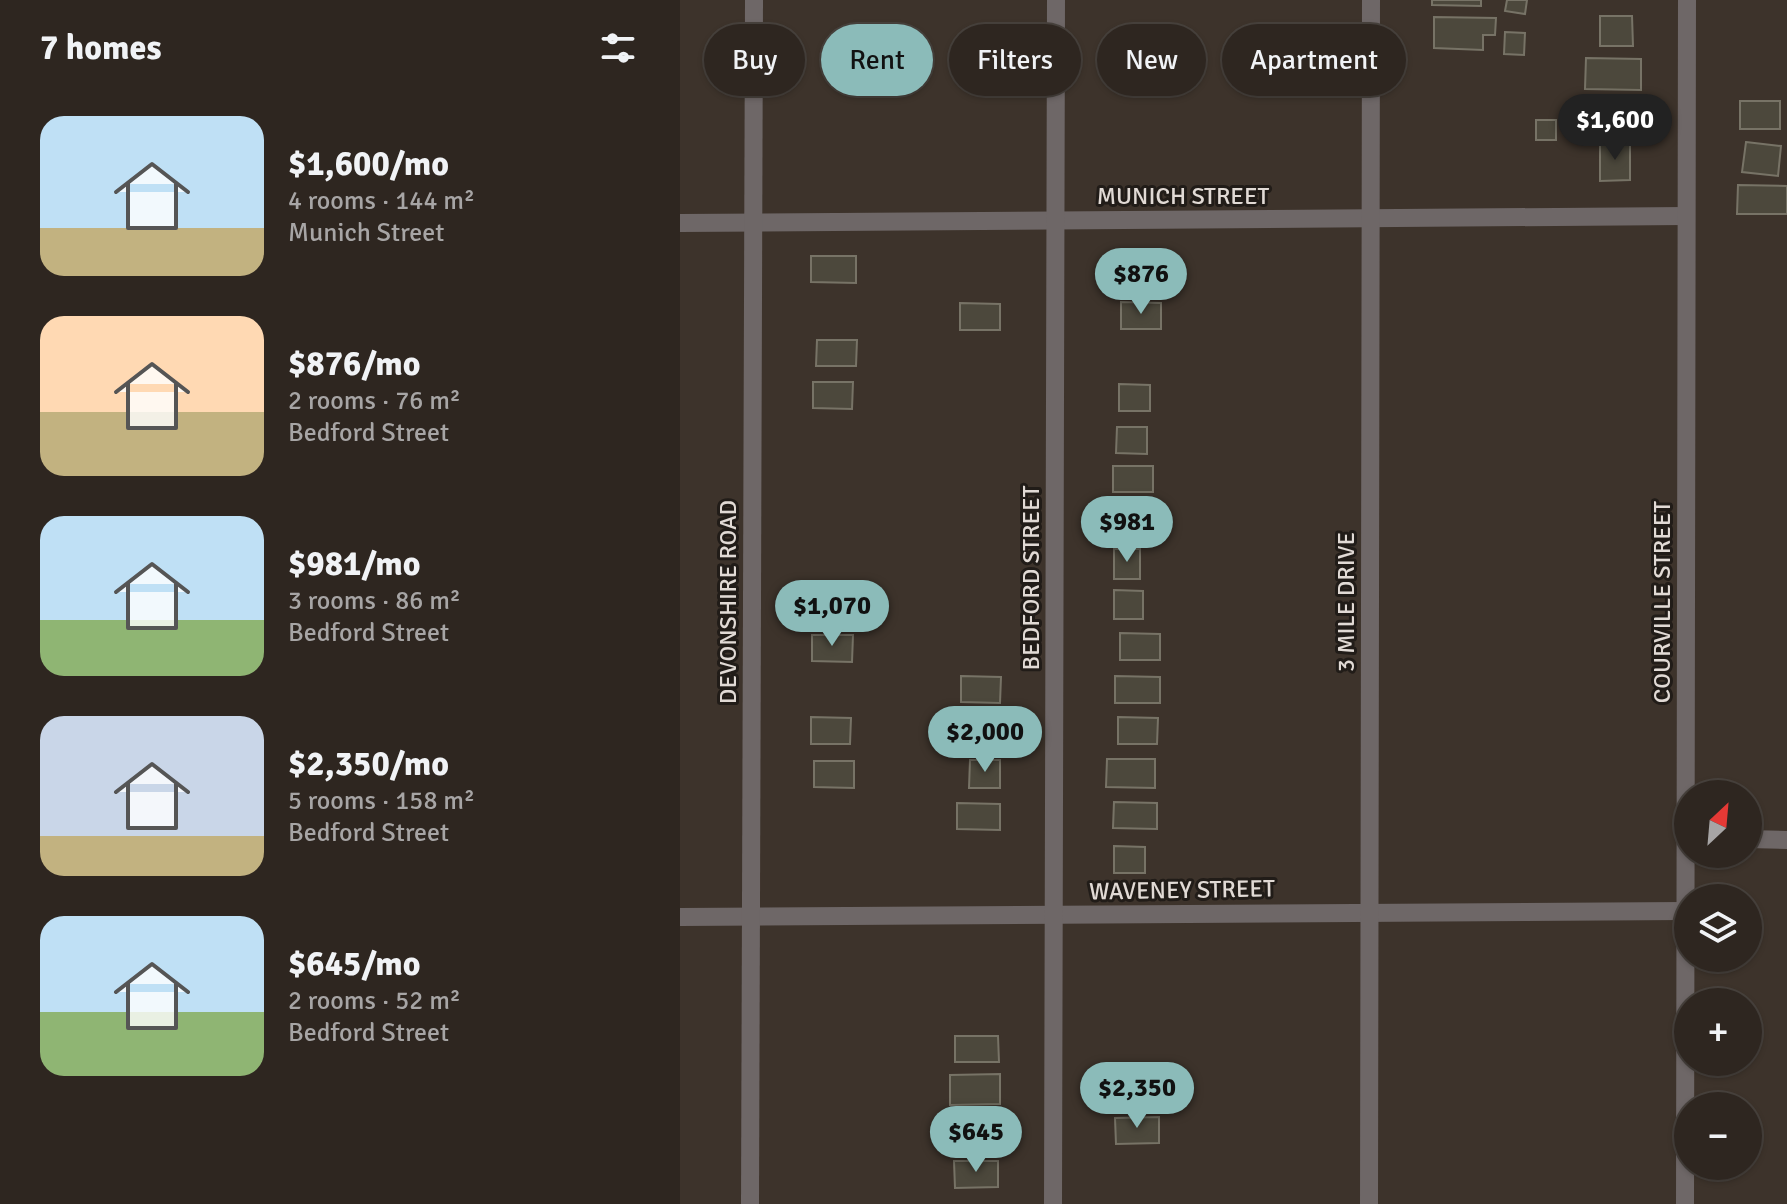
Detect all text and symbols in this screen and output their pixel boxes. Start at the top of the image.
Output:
chip: Buy [704,24,805,96]
chip: Rent [821,24,933,96]
chip: Filters [949,24,1081,96]
chip: New [1097,24,1206,96]
chip: Apartment [1222,24,1406,96]
icon: filters [596,26,640,70]
text: 7 homes [40,27,161,69]
pin: $1,600 [1550,94,1680,162]
text: $1,600 [1576,104,1654,136]
text: $1,600/mo [288,143,449,185]
icon: home [104,148,200,244]
street label: MUNICH STREET [1097,181,1269,211]
text: 4 rooms · 144 m² [288,185,475,217]
text: Munich Street [288,217,444,249]
pin: $876 [1094,248,1188,316]
text: $876 [1113,258,1169,290]
text: $876/mo [288,343,421,385]
icon: home [104,348,200,444]
text: 2 rooms · 76 m² [288,385,461,417]
text: Bedford Street [288,417,449,449]
street label: BEDFORD STREET [1016,485,1046,671]
pin: $981 [1080,496,1174,564]
street label: DEVONSHIRE ROAD [713,500,743,704]
street label: COURVILLE STREET [1647,501,1677,703]
text: $981 [1099,506,1155,538]
street label: 3 MILE DRIVE [1331,532,1361,672]
text: $981/mo [288,543,421,585]
icon: home [104,548,200,644]
pin: $1,070 [767,580,897,648]
text: 3 rooms · 86 m² [288,585,461,617]
text: $1,070 [793,590,871,622]
text: Bedford Street [288,617,449,649]
pin: $2,000 [920,706,1050,774]
text: $2,000 [946,716,1024,748]
text: $2,350/mo [288,743,449,785]
icon: home [104,748,200,844]
north arrow [1674,780,1762,868]
map controls [1674,780,1762,1180]
text: 5 rooms · 158 m² [288,785,475,817]
text: Bedford Street [288,817,449,849]
street label: WAVENEY STREET [1089,873,1275,907]
button: layers [1674,884,1762,972]
text: $645/mo [288,943,421,985]
icon: home [104,948,200,1044]
text: 2 rooms · 52 m² [288,985,461,1017]
button: + [1674,988,1762,1076]
text: Bedford Street [288,1017,449,1049]
pin: $2,350 [1072,1062,1202,1130]
text: $2,350 [1098,1072,1176,1104]
button: − [1674,1092,1762,1180]
pin: $645 [929,1106,1023,1174]
text: $645 [948,1116,1004,1148]

